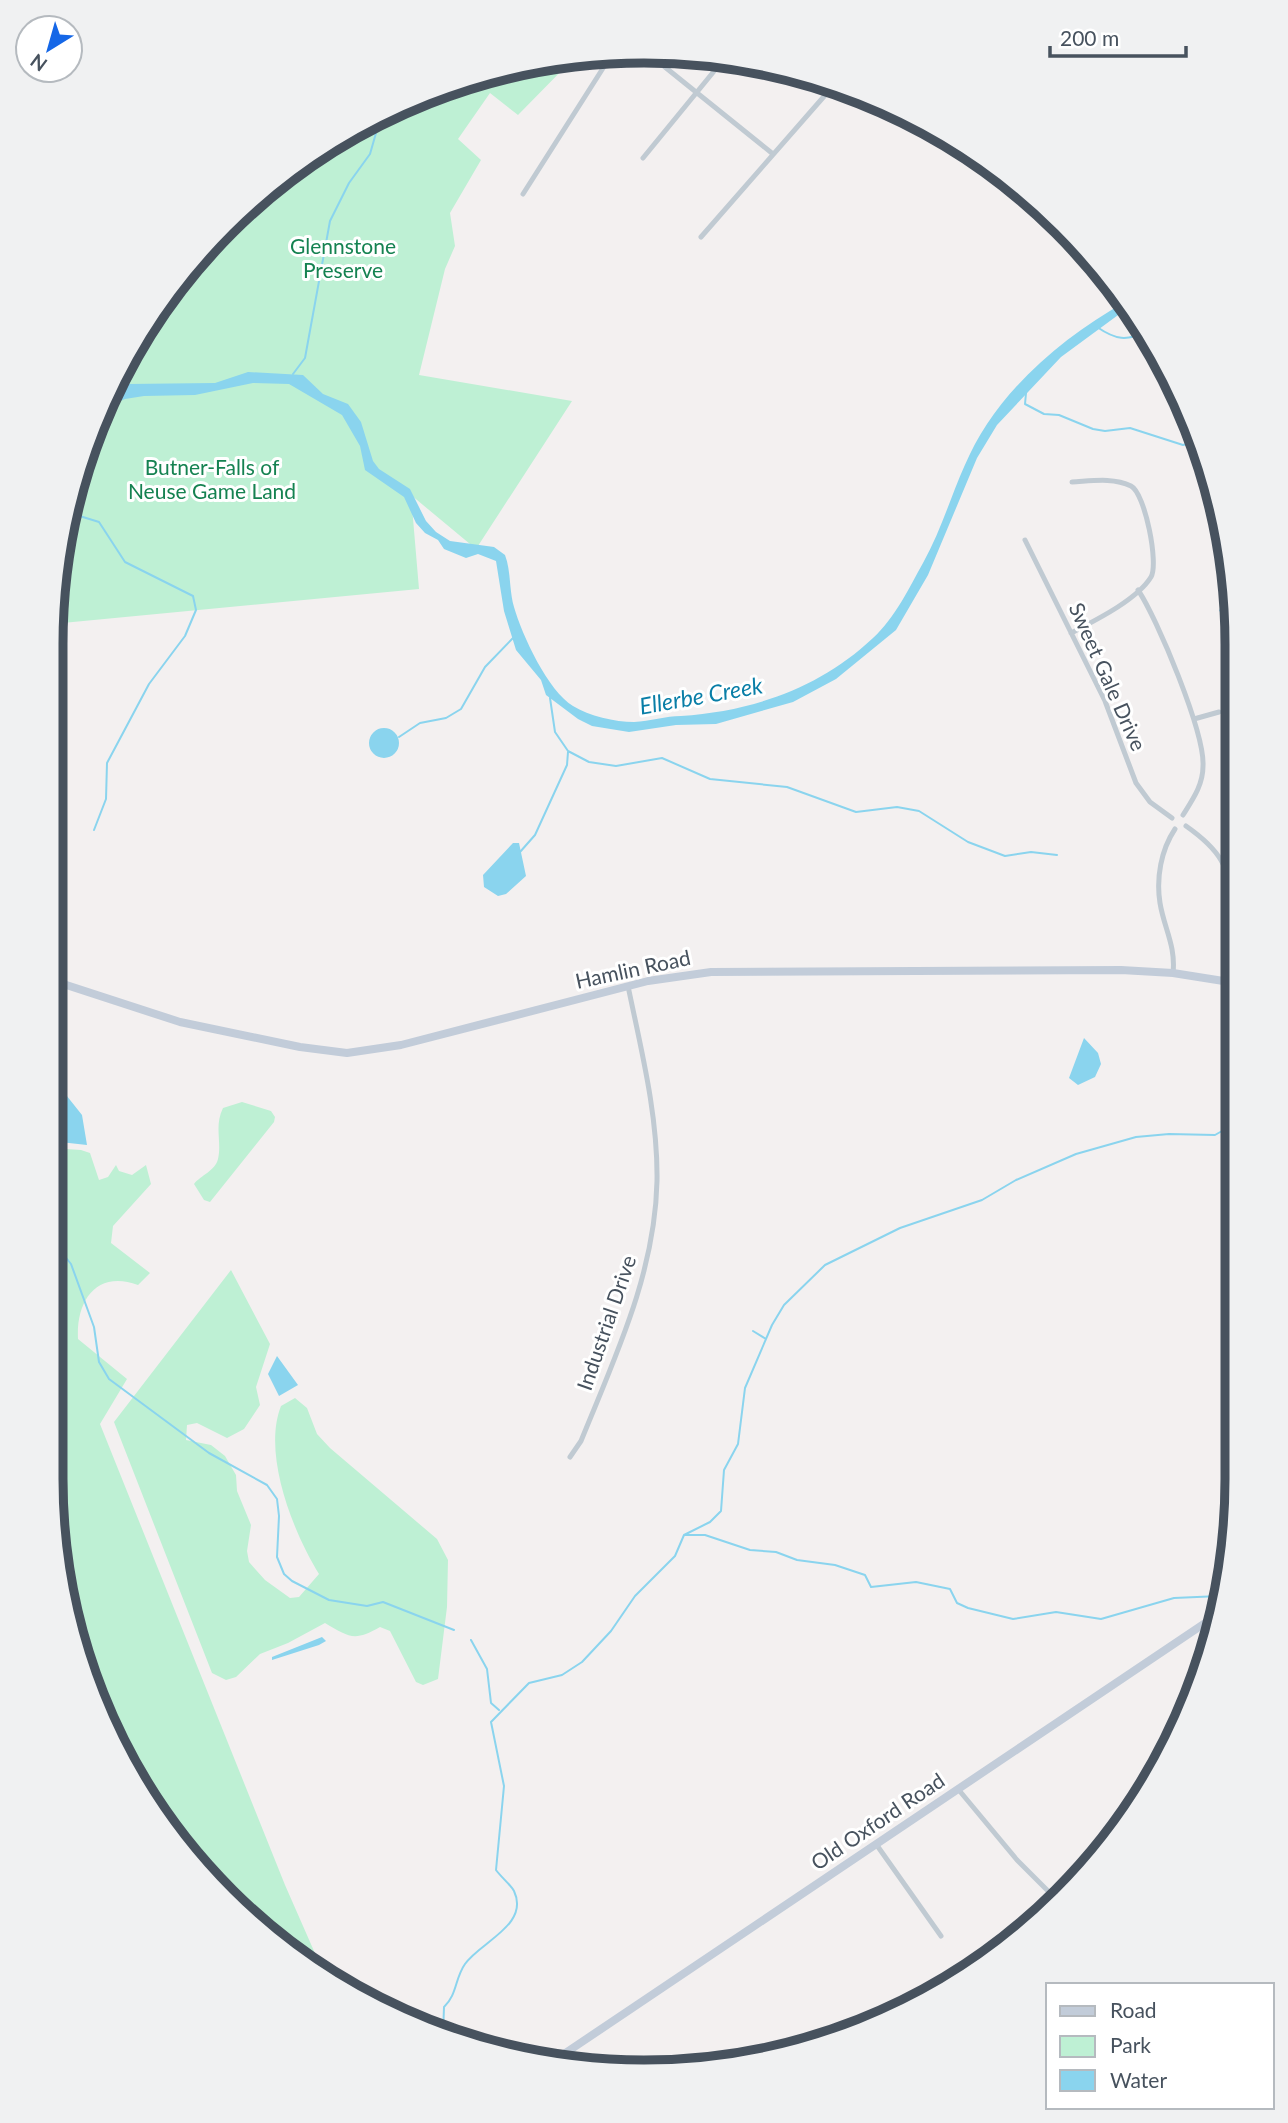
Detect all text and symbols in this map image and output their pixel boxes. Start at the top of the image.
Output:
north arrow [14,14,84,84]
scale bar [1050,14,1186,58]
text: 200 m [1060,25,1119,50]
text: N [26,49,51,77]
park label: Glennstone Preserve [290,233,396,282]
park label: Butner-Falls of Neuse Game Land [128,454,296,503]
street label: Sweet Gale Drive [1064,598,1152,754]
water label: Ellerbe Creek [637,670,766,720]
street label: Hamlin Road [573,944,693,993]
street label: Industrial Drive [571,1252,640,1393]
street label: Old Oxford Road [806,1767,949,1875]
legend [1046,1983,1274,2109]
text: Road [1110,1997,1157,2022]
text: Park [1110,2032,1151,2057]
text: Water [1110,2067,1167,2092]

